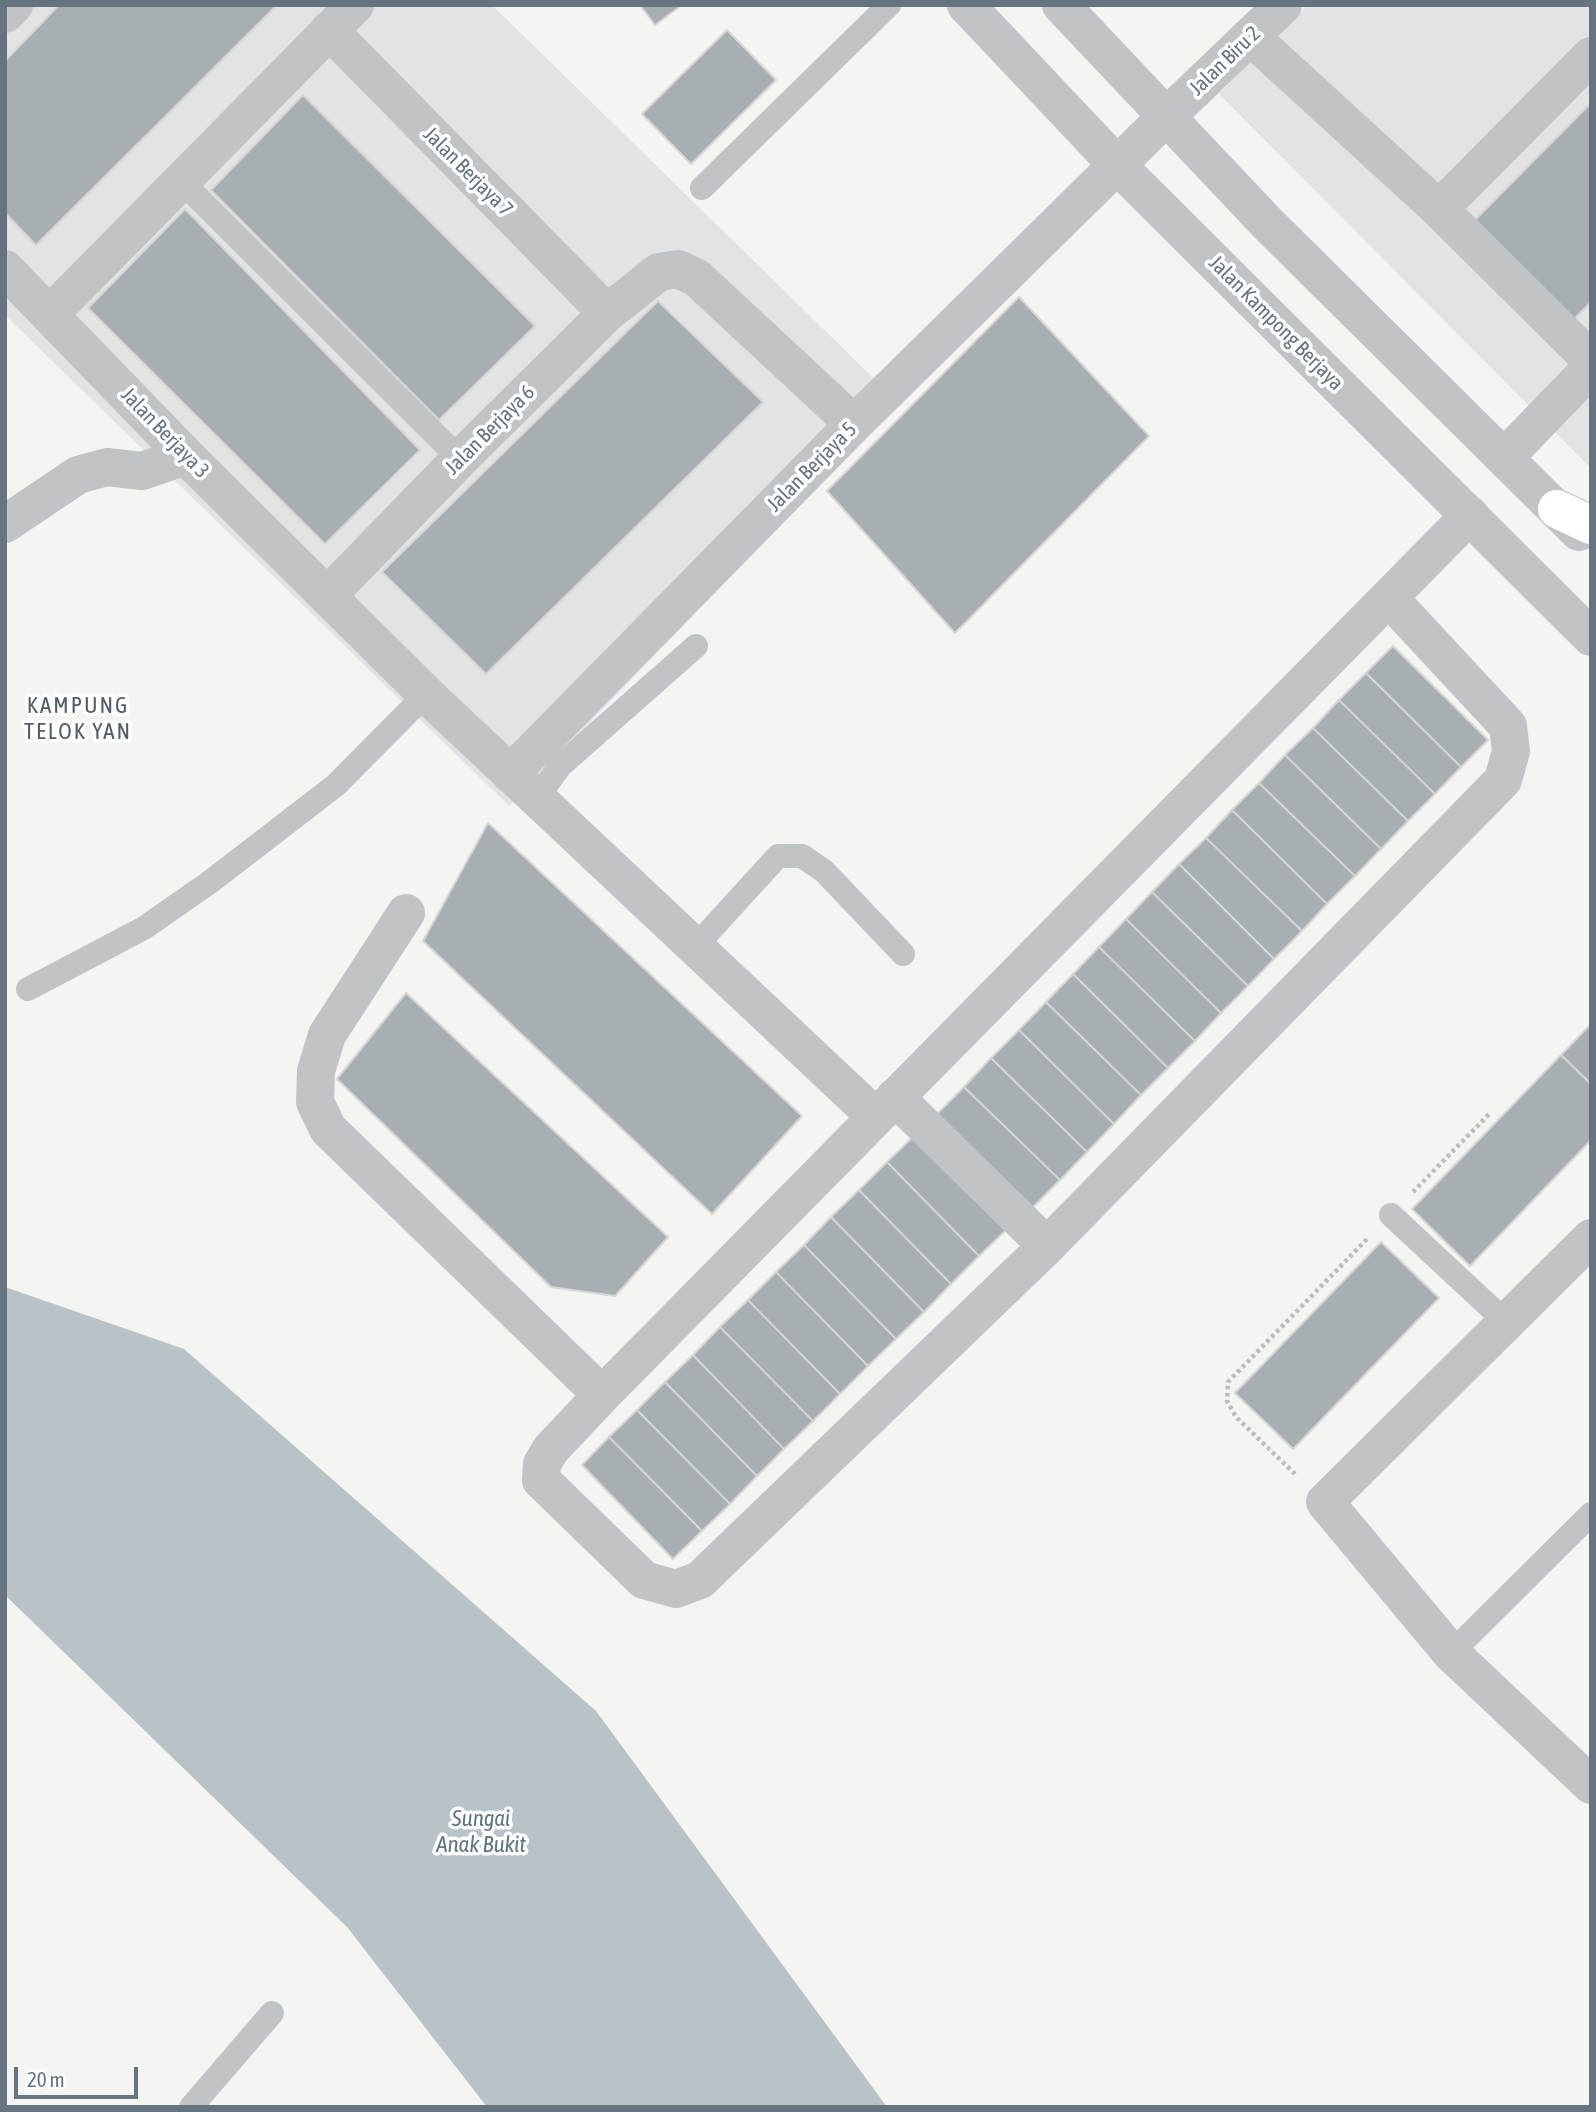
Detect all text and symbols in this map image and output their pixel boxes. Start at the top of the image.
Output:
street label: Jalan Biru 2 [1184,21,1266,101]
street label: Jalan Berjaya 7 [418,122,518,222]
street label: Jalan Kampong Berjaya [1203,250,1349,396]
street label: Jalan Berjaya 6 [440,380,540,480]
street label: Jalan Berjaya 3 [116,382,214,484]
street label: Jalan Berjaya 5 [762,417,862,517]
district label: KAMPUNG TELOK YAN [25,692,131,746]
water label: Sungai Anak Bukit [436,1805,526,1859]
scale bar [18,2052,142,2096]
text: 20 m [27,2067,65,2091]

